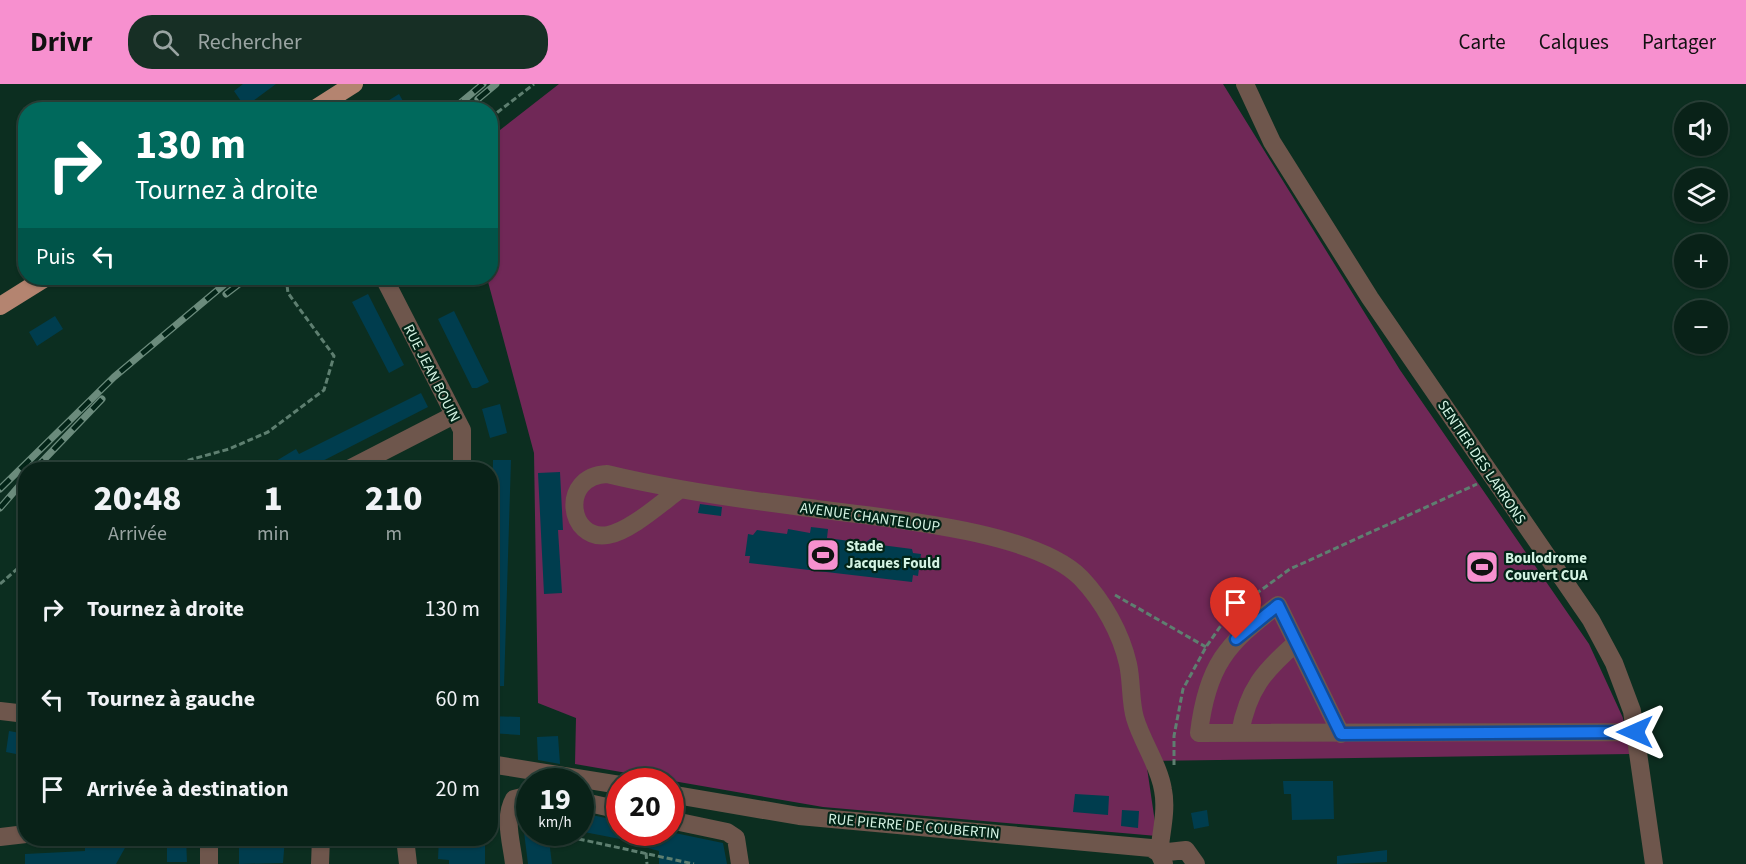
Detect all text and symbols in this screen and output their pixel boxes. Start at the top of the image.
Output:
search box [128,15,548,69]
text: Drivr [30,22,92,62]
icon: search [149,26,182,59]
text: Rechercher [197,26,302,58]
text: Carte [1459,27,1506,57]
text: Calques [1539,27,1609,57]
text: Partager [1642,27,1716,57]
map controls [1674,102,1728,354]
button: sound [1674,102,1728,156]
text: 130 m [135,115,246,175]
icon: right [36,126,114,204]
button: layers [1674,168,1728,222]
text: Tournez à droite [135,171,318,210]
button: + [1674,234,1728,288]
icon: left [87,240,120,273]
text: Puis [36,241,75,273]
button: − [1674,300,1728,354]
street label: RUE JEAN BOUIN [398,321,465,426]
street label: SENTIER DES LARRONS [1432,396,1531,528]
text: 20:48 [93,473,182,524]
text: 1 [264,473,283,524]
text: 210 [365,473,423,524]
street label: AVENUE CHANTELOUP [799,497,941,538]
text: Arrivée [108,520,167,548]
text: min [257,520,289,548]
text: m [385,520,402,548]
place label: Stade Jacques Fould [846,536,940,574]
sports icon: Stade Jacques Fould [805,537,841,573]
place label: Boulodrome Couvert CUA [1505,548,1588,586]
sports icon: Boulodrome Couvert CUA [1464,549,1500,585]
pin [1210,577,1261,639]
icon: arrive [1219,586,1252,619]
icon: right [36,593,69,626]
text: Tournez à droite [87,593,244,625]
text: 130 m [425,593,480,625]
icon: left [36,683,69,716]
text: Tournez à gauche [87,683,255,715]
text: 60 m [435,683,480,715]
position arrow [1603,700,1667,764]
speed limit sign: 20 [606,768,684,846]
icon: arrive [36,773,69,806]
text: Arrivée à destination [87,773,289,805]
text: 20 m [435,773,480,805]
text: 19 [539,778,571,821]
street label: RUE PIERRE DE COUBERTIN [827,809,1001,844]
text: km/h [538,812,572,833]

